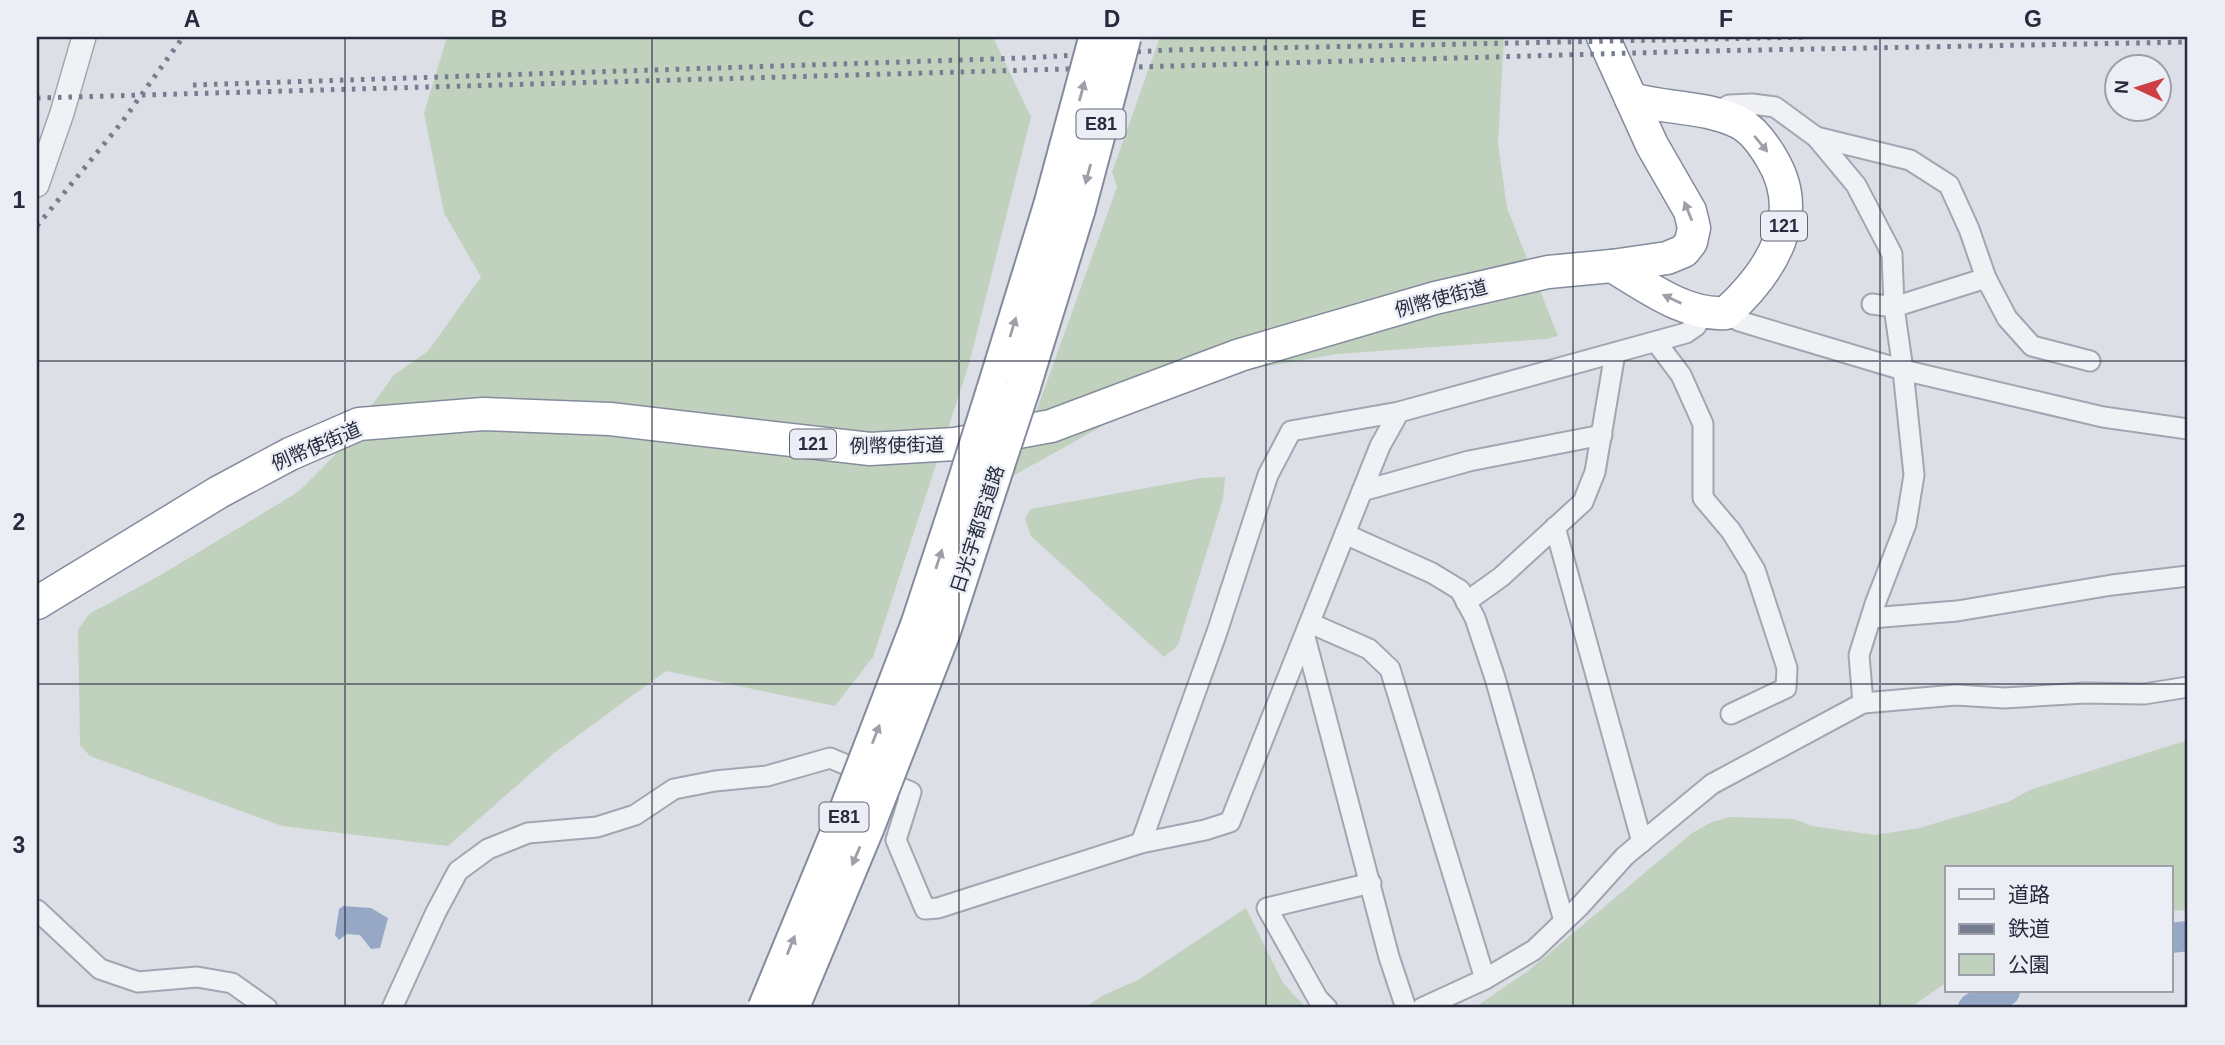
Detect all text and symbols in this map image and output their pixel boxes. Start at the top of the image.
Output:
text: A [184,6,200,32]
text: B [491,6,507,32]
text: C [798,6,814,32]
text: D [1104,6,1120,32]
text: E [1411,6,1427,32]
text: F [1719,6,1733,32]
text: G [2024,6,2042,32]
north arrow [2102,52,2172,122]
text: N [2111,79,2132,94]
one-way arrow [1077,80,1088,102]
road number: E81 [1076,110,1126,139]
one-way arrow [1753,135,1769,153]
one-way arrow [1082,164,1092,185]
text: 1 [13,187,26,213]
one-way arrow [1682,200,1693,221]
road number: 121 [1761,211,1807,240]
street label: 例幣使街道 [1393,276,1490,321]
one-way arrow [1662,294,1682,305]
one-way arrow [1009,316,1019,337]
street label: 例幣使街道 [268,418,364,475]
road number: 121 [790,430,836,458]
street label: 例幣使街道 [849,434,945,457]
street label: 日光宇都宮道路 [947,463,1008,596]
text: 2 [13,509,25,535]
one-way arrow [935,548,945,569]
one-way arrow [870,723,881,744]
road number: E81 [820,802,868,832]
text: 3 [13,832,25,858]
one-way arrow [850,846,861,867]
legend [1945,866,2172,992]
text: 道路 [2008,883,2050,906]
text: 鉄道 [2008,917,2050,940]
one-way arrow [786,934,797,955]
text: 公園 [2008,953,2050,976]

